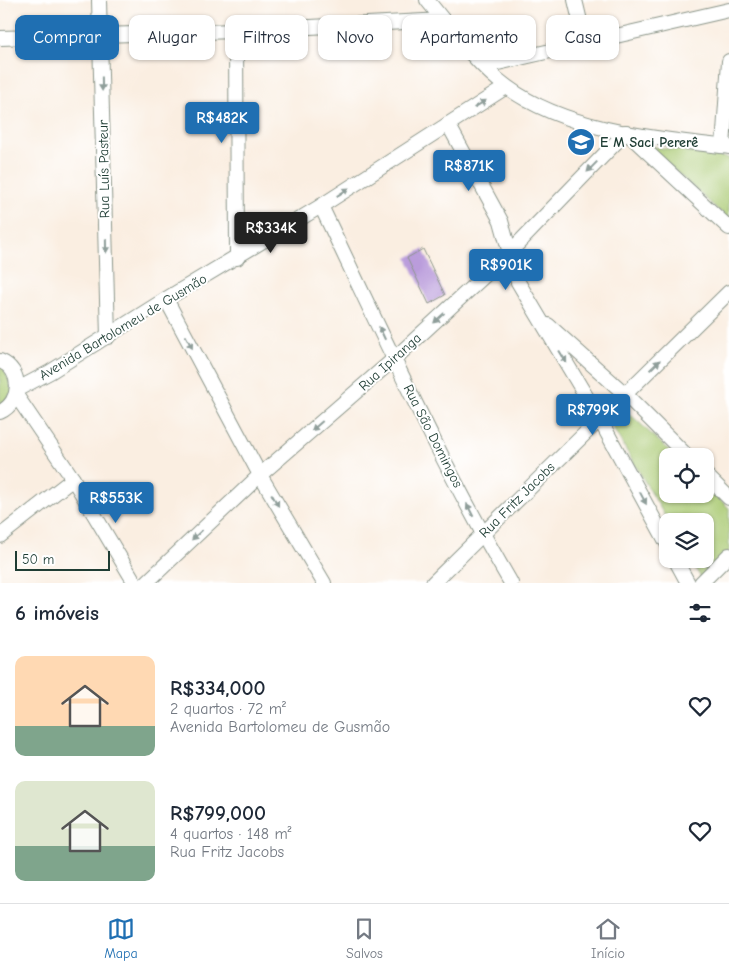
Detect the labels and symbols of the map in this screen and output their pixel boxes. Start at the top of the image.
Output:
one-way arrow [98,76,106,92]
one-way arrow [473,99,487,108]
pin: R$482K [181,102,263,144]
street label: Rua Luís Pasteur [95,119,113,218]
school or university icon: E M Saci Pererê [566,127,596,157]
place label: E M Saci Pererê [600,134,698,151]
pin: R$871K [428,150,510,192]
one-way arrow [586,161,598,173]
one-way arrow [337,187,350,197]
pin: R$334K [230,212,312,254]
one-way arrow [102,238,110,254]
pin: R$901K [465,248,547,291]
street label: Avenida Bartolomeu de Gusmão [36,270,210,384]
one-way arrow [433,312,445,324]
one-way arrow [378,326,386,340]
street label: Rua Ipiranga [355,329,425,395]
one-way arrow [185,334,193,349]
one-way arrow [558,350,567,363]
one-way arrow [648,359,660,371]
street label: Rua São Domingos [400,381,466,491]
pin: R$799K [552,394,634,436]
one-way arrow [311,420,324,431]
street label: Rua Fritz Jacobs [476,459,558,541]
pin: R$553K [75,482,157,524]
one-way arrow [638,492,647,505]
one-way arrow [271,493,280,506]
one-way arrow [466,503,474,517]
one-way arrow [191,529,203,541]
scale bar [15,548,110,571]

